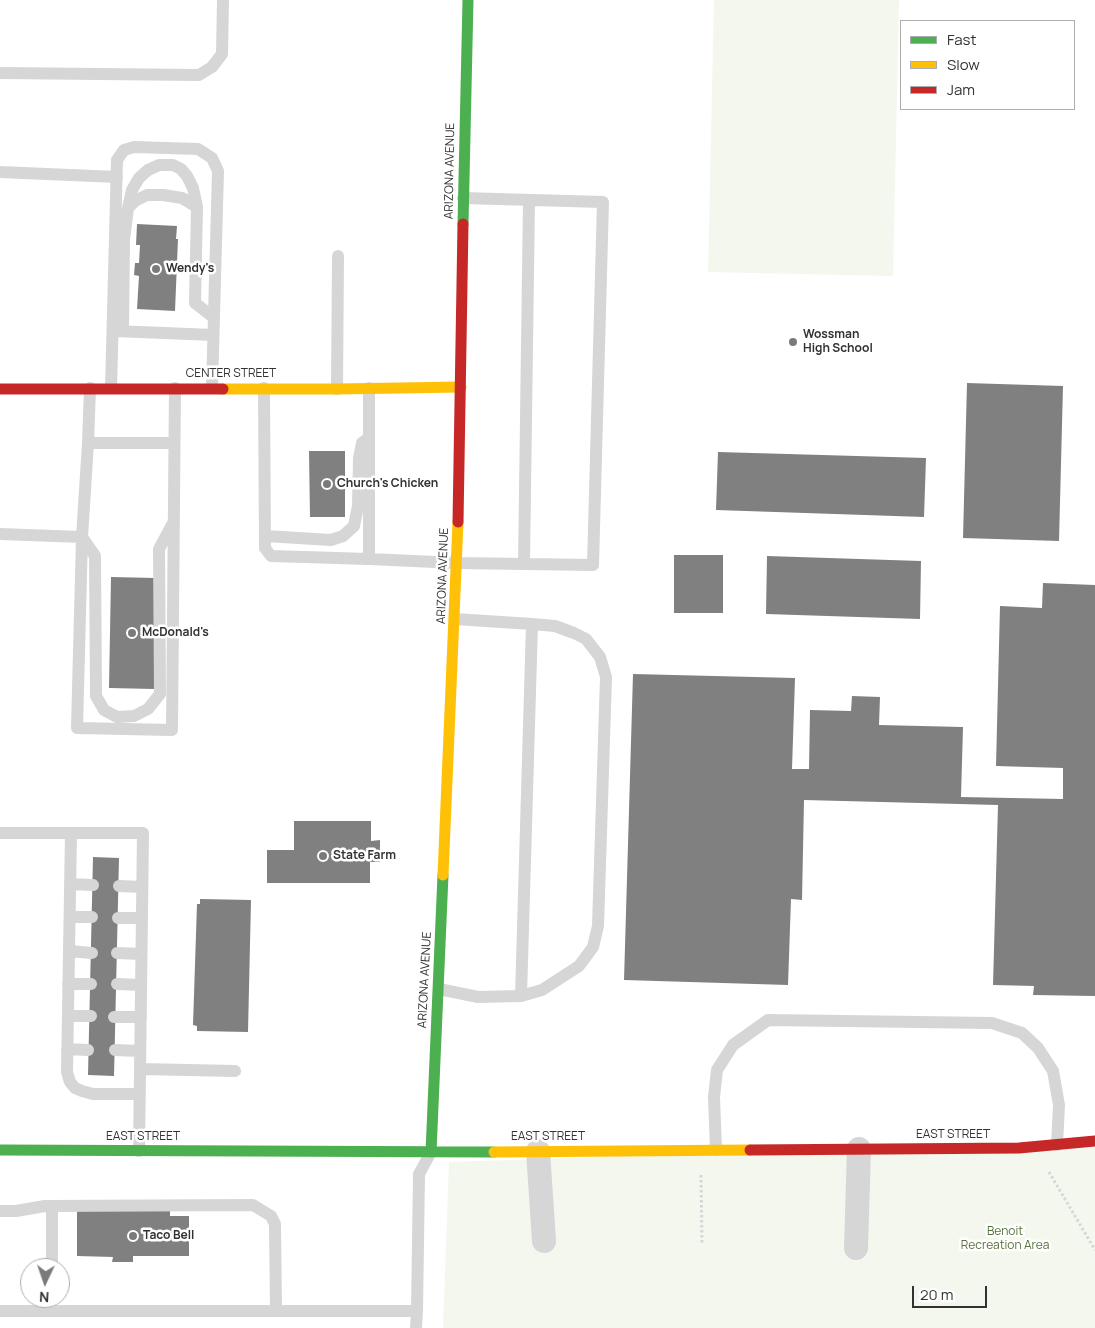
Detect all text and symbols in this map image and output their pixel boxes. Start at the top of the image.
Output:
legend [900,20,1075,110]
text: Fast [947,29,976,50]
text: Slow [947,54,980,75]
text: Jam [947,79,975,100]
street label: ARIZONA AVENUE [442,123,458,219]
place label: Wendy's [166,262,214,276]
marker: Wendy's [150,263,162,275]
place label: Wossman High School [803,328,873,356]
marker: Wossman High School [787,336,799,348]
street label: CENTER STREET [186,367,276,381]
place label: Church's Chicken [337,477,438,491]
marker: Church's Chicken [321,478,333,490]
street label: ARIZONA AVENUE [434,527,452,625]
place label: McDonald's [142,626,209,640]
marker: McDonald's [126,627,138,639]
place label: State Farm [333,849,396,863]
marker: State Farm [317,850,329,862]
street label: ARIZONA AVENUE [415,931,435,1029]
street label: EAST STREET [916,1128,990,1142]
street label: EAST STREET [106,1130,180,1144]
street label: EAST STREET [511,1130,585,1144]
park label: Benoit Recreation Area [961,1225,1049,1253]
place label: Taco Bell [143,1229,194,1243]
marker: Taco Bell [127,1230,139,1242]
north arrow [20,1258,70,1308]
scale bar [915,1276,990,1308]
text: 20 m [920,1284,953,1305]
text: N [39,1288,50,1307]

